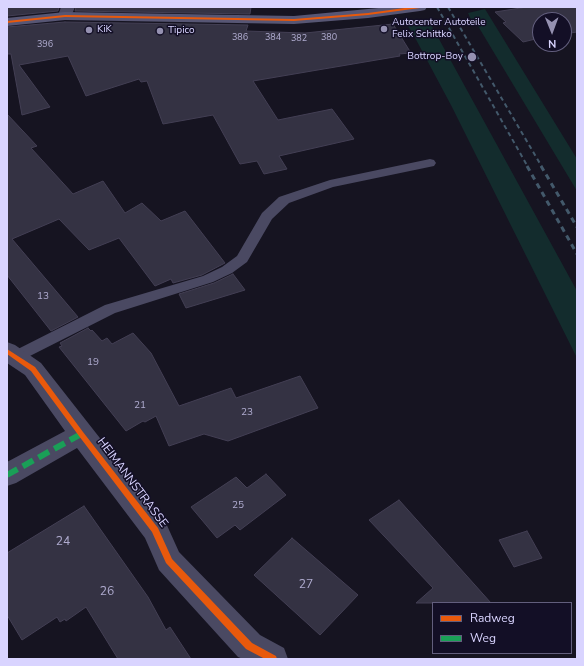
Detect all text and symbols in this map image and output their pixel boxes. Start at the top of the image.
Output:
north arrow [532,12,572,52]
place label: Autocenter Autoteile Felix Schittko [392,17,486,40]
place label: KiK [97,24,112,36]
marker: Autocenter Autoteile Felix Schittko [379,24,389,34]
marker: KiK [84,25,94,35]
place label: Tipico [168,25,195,37]
marker: Tipico [155,26,165,36]
house number: 386 [232,33,248,43]
house number: 384 [265,33,281,43]
house number: 380 [321,33,337,43]
house number: 382 [291,34,307,44]
text: N [548,36,556,51]
house number: 396 [37,40,53,50]
place label: Bottrop-Boy [407,51,463,63]
marker: Bottrop-Boy [466,51,478,63]
house number: 13 [37,291,49,303]
house number: 19 [87,357,99,369]
house number: 21 [134,400,146,412]
house number: 23 [241,407,253,419]
street label: HEIMANNSTRASSE [94,435,170,531]
house number: 25 [232,500,244,512]
house number: 24 [56,535,70,549]
house number: 27 [299,578,313,592]
house number: 26 [100,585,114,599]
legend [432,602,572,654]
text: Radweg [470,610,515,626]
text: Weg [470,630,496,646]

